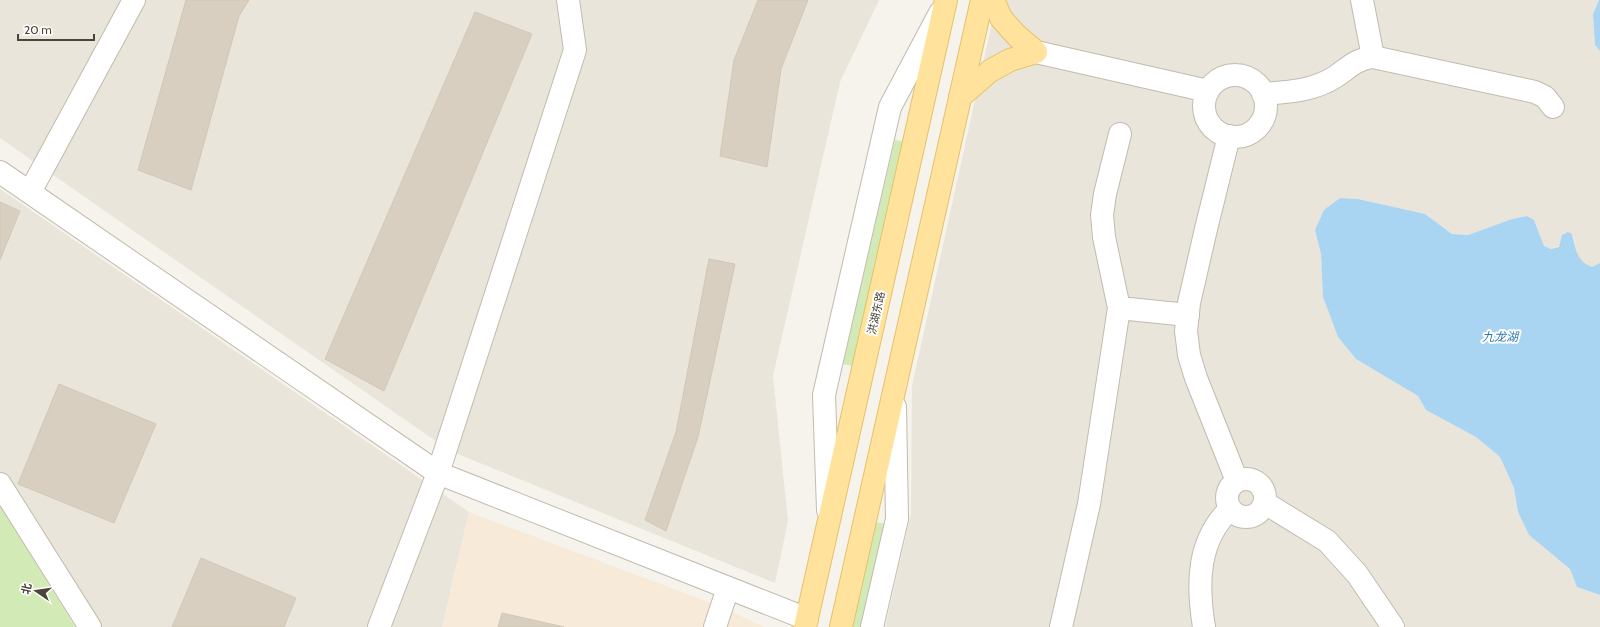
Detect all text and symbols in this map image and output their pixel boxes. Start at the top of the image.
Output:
scale bar [18,16,94,42]
text: 20 m [24,22,52,37]
street label: 洪湖东路 [864,290,888,336]
water label: 九龙湖 [1482,329,1520,344]
north arrow [16,571,56,611]
text: 北 [18,582,34,596]

